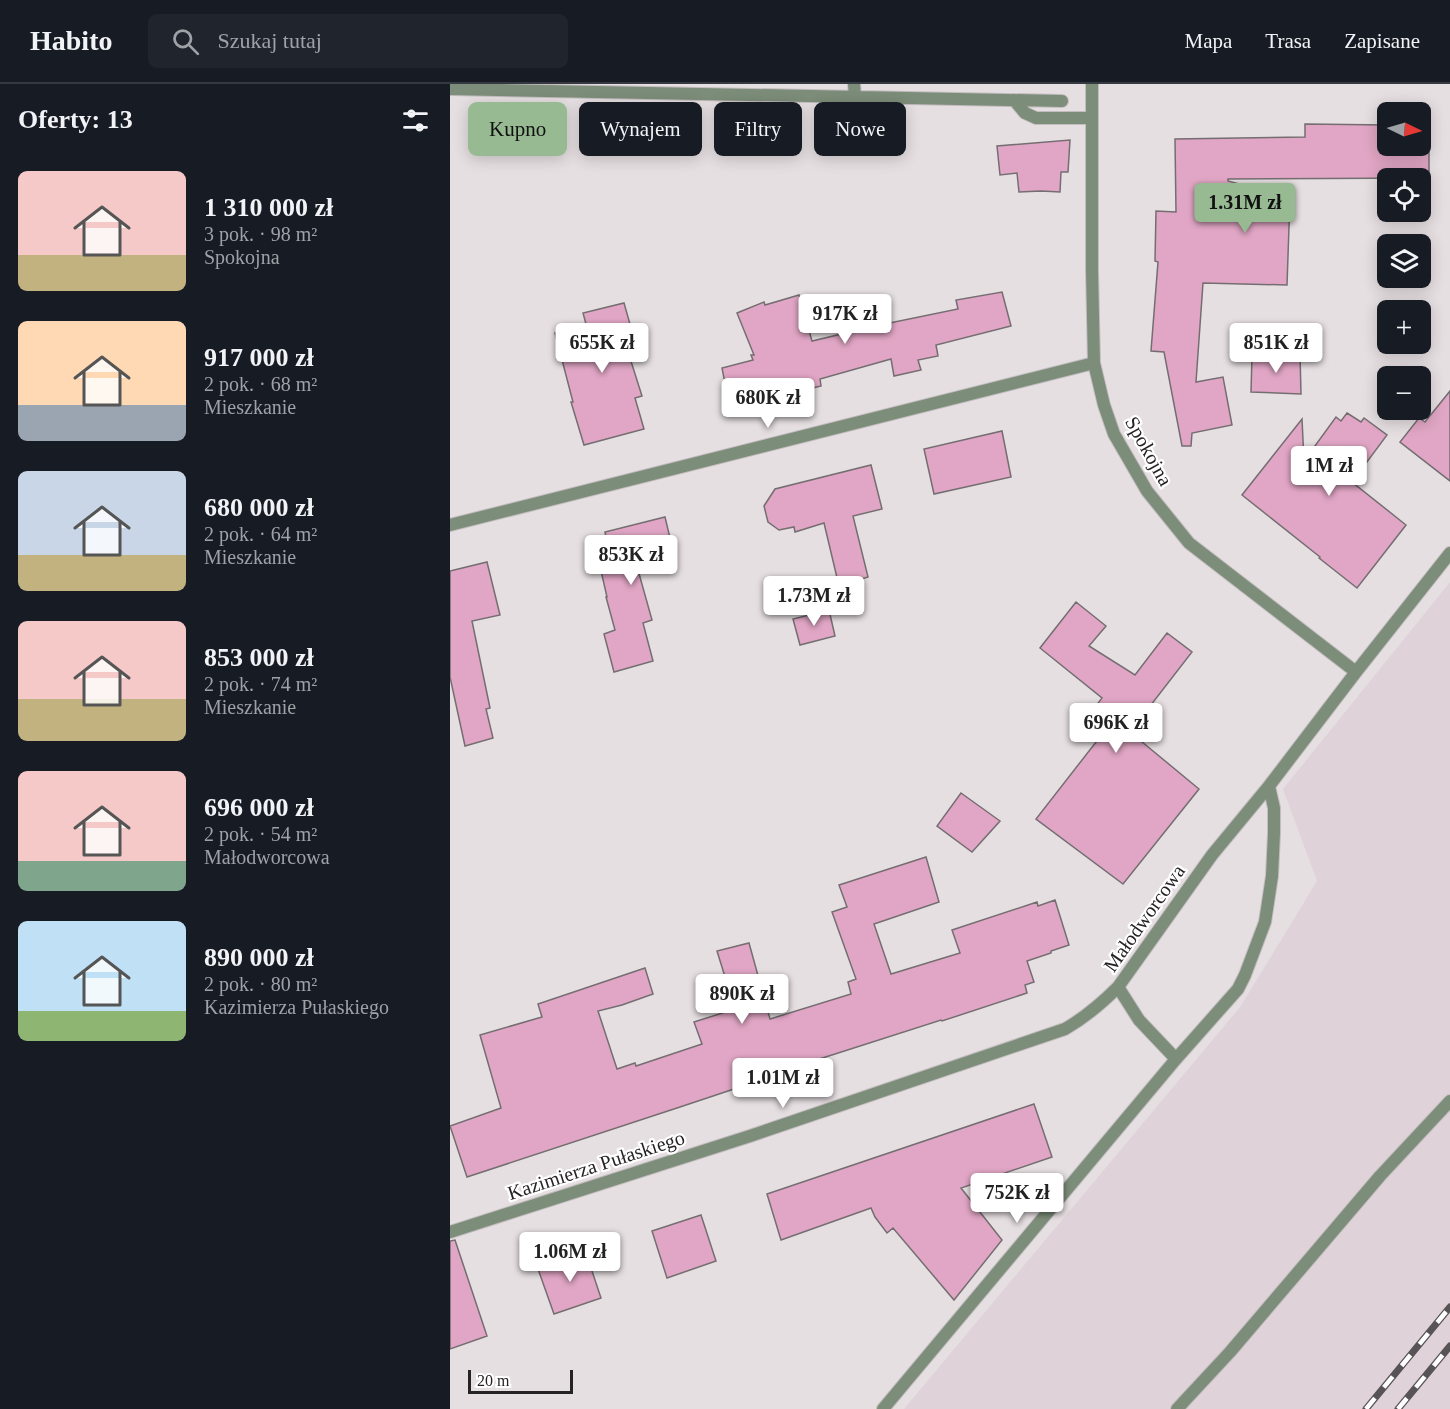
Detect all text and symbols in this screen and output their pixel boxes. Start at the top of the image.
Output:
search box [148,14,568,68]
text: Habito [30,25,112,56]
icon: search [169,25,202,58]
text: Szukaj tutaj [217,28,322,53]
text: Mapa [1184,29,1232,53]
text: Trasa [1265,29,1311,53]
text: Zapisane [1344,29,1420,53]
chip: Kupno [468,102,567,156]
chip: Wynajem [579,102,702,156]
chip: Filtry [714,102,802,156]
chip: Nowe [814,102,906,156]
north arrow [1377,102,1431,156]
map controls [1377,102,1431,420]
icon: filters [399,104,432,137]
text: Oferty: 13 [18,105,133,134]
button: locate [1377,168,1431,222]
pin: 1.31M zł [1183,183,1307,234]
text: 1.31M zł [1208,191,1282,213]
text: 1 310 000 zł [204,193,333,222]
icon: home [66,195,138,267]
text: 3 pok. · 98 m² [204,223,317,245]
button: layers [1377,234,1431,288]
text: Spokojna [204,246,280,268]
pin: 917K zł [790,294,900,345]
button: + [1377,300,1431,354]
text: 917K zł [813,302,878,324]
pin: 655K zł [547,323,657,374]
pin: 851K zł [1221,323,1331,374]
text: 655K zł [570,331,635,353]
text: 851K zł [1244,331,1309,353]
text: 917 000 zł [204,343,314,372]
icon: home [66,345,138,417]
button: − [1377,366,1431,420]
text: 2 pok. · 68 m² [204,373,317,395]
pin: 680K zł [713,378,823,429]
text: 680K zł [736,386,801,408]
text: Mieszkanie [204,396,296,418]
street label: Spokojna [1120,413,1177,490]
pin: 1M zł [1287,446,1371,497]
text: 1M zł [1305,454,1353,476]
text: 680 000 zł [204,493,314,522]
icon: home [66,495,138,567]
text: 2 pok. · 64 m² [204,523,317,545]
pin: 853K zł [576,535,686,586]
text: 853K zł [599,543,664,565]
text: Mieszkanie [204,546,296,568]
pin: 1.73M zł [752,576,876,627]
text: 1.73M zł [777,584,851,606]
text: 853 000 zł [204,643,314,672]
icon: home [66,645,138,717]
text: 2 pok. · 74 m² [204,673,317,695]
text: Mieszkanie [204,696,296,718]
pin: 696K zł [1061,703,1171,754]
text: 696K zł [1084,711,1149,733]
text: 696 000 zł [204,793,314,822]
icon: home [66,795,138,867]
text: 2 pok. · 54 m² [204,823,317,845]
text: Małodworcowa [204,846,330,868]
street label: Małodworcowa [1099,860,1189,976]
text: 890 000 zł [204,943,314,972]
icon: home [66,945,138,1017]
text: 2 pok. · 80 m² [204,973,317,995]
pin: 890K zł [687,974,797,1025]
text: 890K zł [710,982,775,1004]
text: Kazimierza Pułaskiego [204,996,389,1018]
pin: 1.01M zł [721,1058,845,1109]
text: 1.01M zł [746,1066,820,1088]
street label: Kazimierza Pułaskiego [505,1126,688,1205]
pin: 752K zł [962,1173,1072,1224]
text: 752K zł [985,1181,1050,1203]
pin: 1.06M zł [508,1232,632,1283]
text: 1.06M zł [533,1240,607,1262]
scale bar [468,1367,573,1394]
text: 20 m [477,1372,509,1389]

